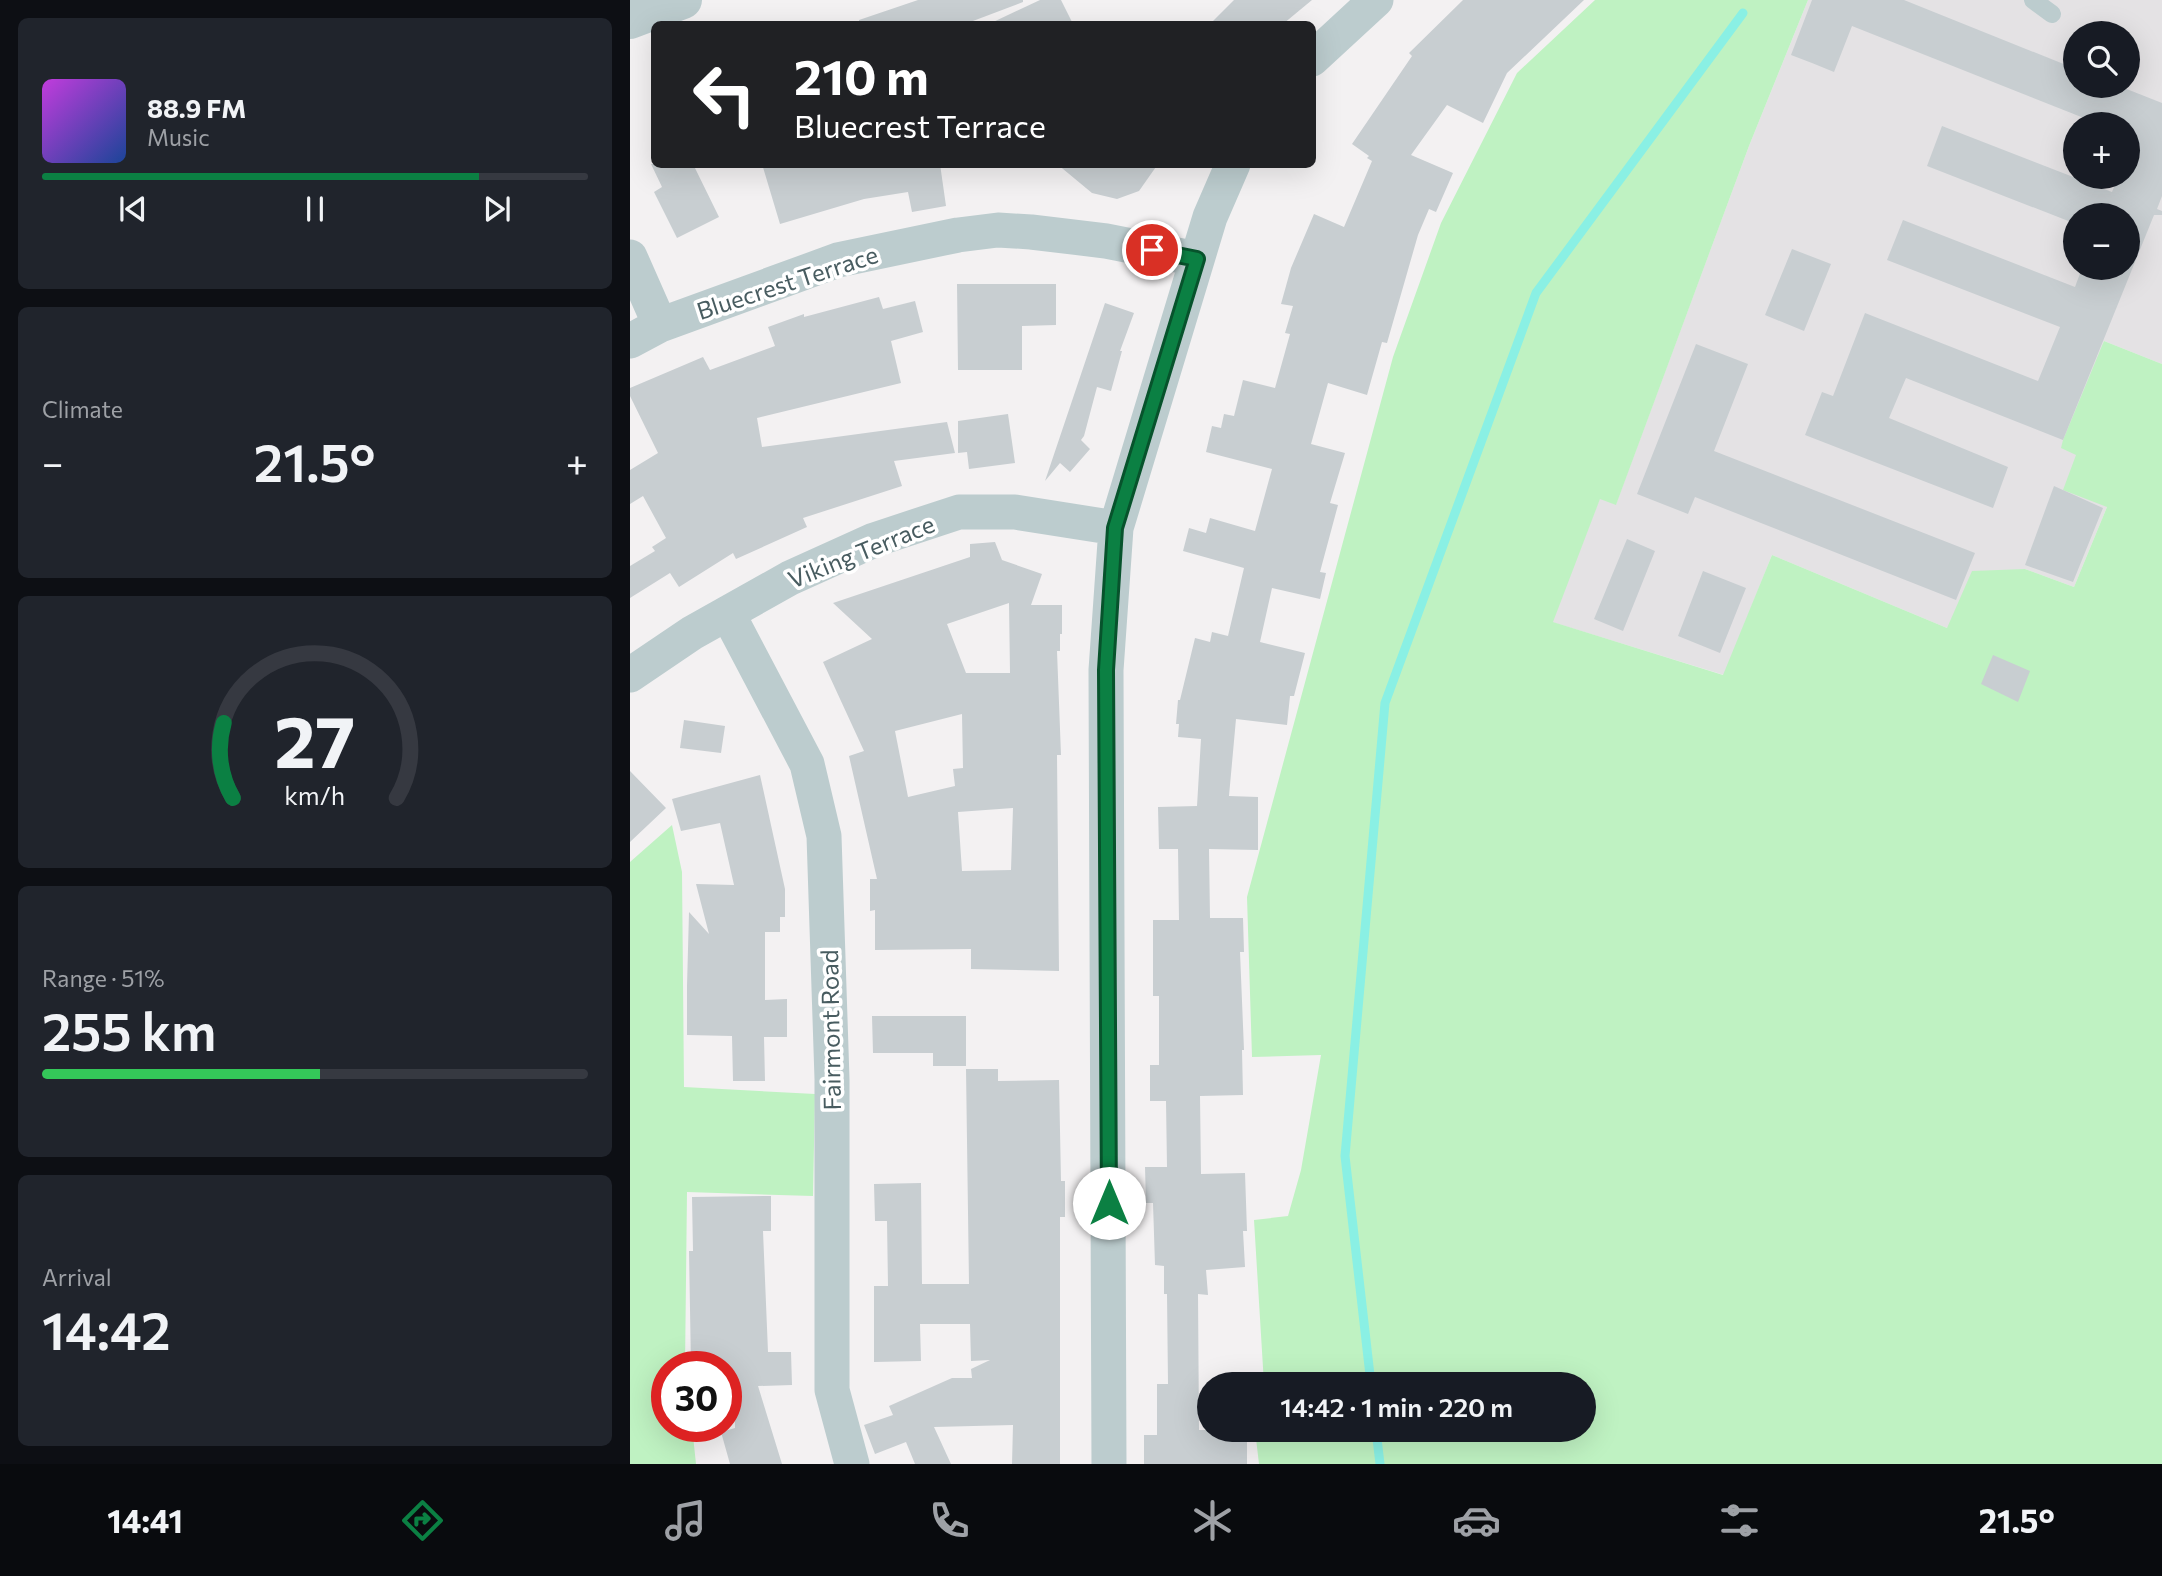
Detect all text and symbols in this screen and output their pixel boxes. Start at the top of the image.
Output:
map controls [2063,21,2140,280]
button: search [2063,21,2140,98]
text: 210 m [794,45,929,105]
icon: left [679,49,770,140]
text: 88.9 FM [147,92,246,123]
text: Bluecrest Terrace [794,105,1046,145]
button: + [2063,112,2140,189]
text: Music [147,123,210,151]
icon: previous [114,190,152,228]
icon: pause [296,190,334,228]
icon: next [478,190,516,228]
button: − [2063,203,2140,280]
pin [1122,220,1182,280]
icon: arrive [1133,231,1171,269]
street label: Bluecrest Terrace [693,239,881,325]
text: Climate [42,395,123,423]
text: 21.5° [254,429,375,493]
text: − [42,438,64,485]
text: + [566,438,588,485]
street label: Viking Terrace [784,508,938,594]
text: 27 [275,694,355,783]
text: km/h [285,780,345,810]
street label: Fairmont Road [814,949,846,1111]
text: Range · 51% [42,964,164,992]
text: 255 km [42,998,216,1062]
position arrow [1072,1166,1146,1240]
text: Arrival [42,1263,112,1291]
text: 14:42 [42,1297,171,1361]
speed limit sign: 30 [651,1351,742,1442]
text: 14:42 · 1 min · 220 m [1280,1391,1513,1422]
icon: directions [398,1496,447,1545]
icon: music [661,1496,710,1545]
icon: phone [925,1496,974,1545]
icon: climate [1188,1496,1237,1545]
icon: car [1452,1496,1501,1545]
icon: filters [1715,1496,1764,1545]
text: 14:41 [107,1500,183,1540]
text: 21.5° [1979,1500,2055,1540]

